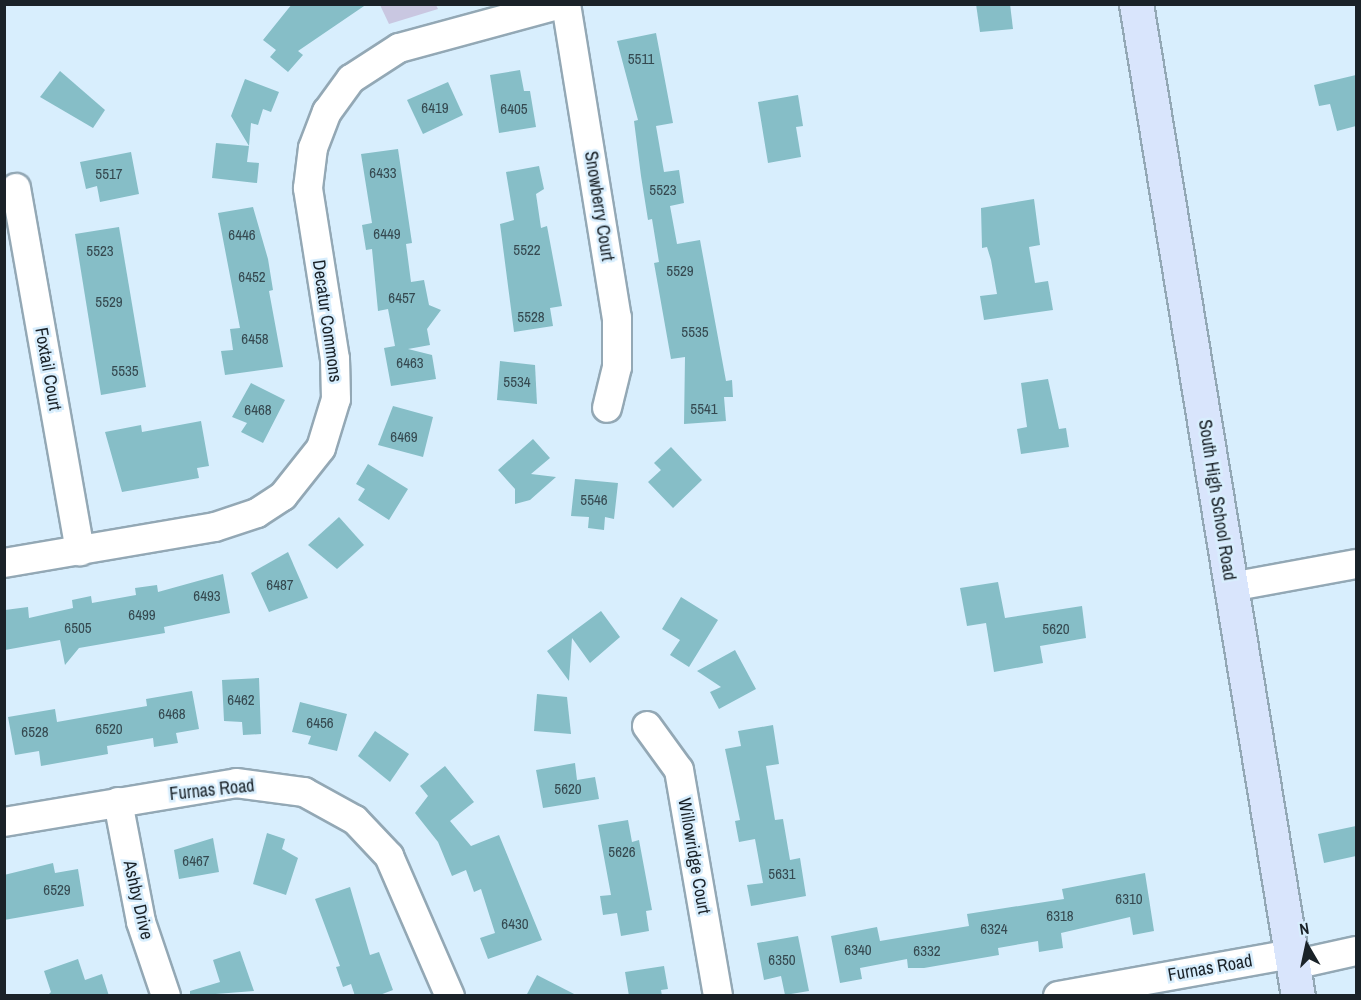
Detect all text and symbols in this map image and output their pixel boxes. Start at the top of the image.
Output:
house number: 5511 [628,50,654,68]
house number: 6419 [421,99,449,117]
house number: 6405 [500,100,528,118]
street label: Snowberry Court [580,150,618,262]
house number: 6433 [369,164,397,182]
house number: 5517 [95,165,123,183]
house number: 5523 [649,181,677,199]
house number: 6449 [373,225,401,243]
house number: 6446 [228,226,256,244]
house number: 5522 [513,241,541,259]
house number: 5523 [86,242,114,260]
street label: Decatur Commons [308,259,346,383]
house number: 5529 [666,262,694,280]
house number: 6452 [238,268,266,286]
house number: 6457 [388,289,416,307]
house number: 5529 [95,293,123,311]
house number: 5528 [517,308,545,326]
house number: 5535 [681,323,709,341]
street label: Foxtail Court [30,326,66,412]
house number: 6458 [241,330,269,348]
house number: 6463 [396,354,424,372]
house number: 5535 [111,362,139,380]
house number: 5534 [503,373,531,391]
house number: 5541 [690,400,718,418]
house number: 6468 [244,401,272,419]
street label: South High School Road [1194,418,1240,582]
house number: 6469 [390,428,418,446]
house number: 5546 [580,491,608,509]
house number: 6487 [266,576,294,594]
house number: 6493 [193,587,221,605]
house number: 6499 [128,606,156,624]
house number: 6505 [64,619,92,637]
house number: 5620 [1042,620,1070,638]
house number: 6462 [227,691,255,709]
house number: 6468 [158,705,186,723]
house number: 6456 [306,714,334,732]
house number: 6520 [95,720,123,738]
house number: 6528 [21,723,49,741]
street label: Furnas Road [168,775,256,805]
house number: 5620 [554,780,582,798]
street label: Willowridge Court [673,796,715,916]
house number: 5626 [608,843,636,861]
house number: 6467 [182,852,210,870]
street label: Ashby Drive [118,858,158,942]
house number: 5631 [768,865,796,883]
house number: 6529 [43,881,71,899]
house number: 6310 [1115,890,1143,908]
house number: 6318 [1046,907,1074,925]
house number: 6430 [501,915,529,933]
north arrow [1277,916,1337,976]
text: N [1298,917,1311,940]
house number: 6324 [980,920,1008,938]
house number: 6340 [844,941,872,959]
house number: 6332 [913,942,941,960]
street label: Furnas Road [1166,950,1254,986]
house number: 6350 [768,951,796,969]

